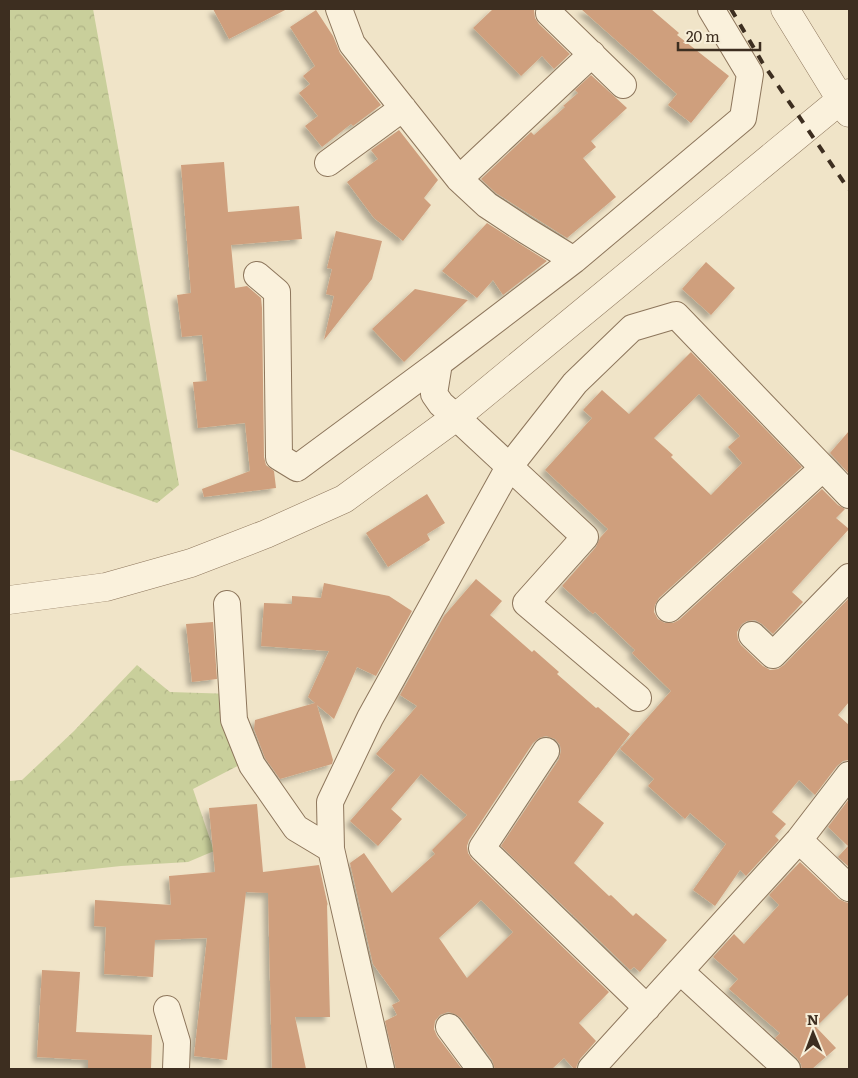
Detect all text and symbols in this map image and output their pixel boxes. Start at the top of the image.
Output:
scale bar [678,20,760,52]
text: 20 m [686,24,720,47]
north arrow [788,1008,838,1058]
text: N [807,1009,819,1029]

